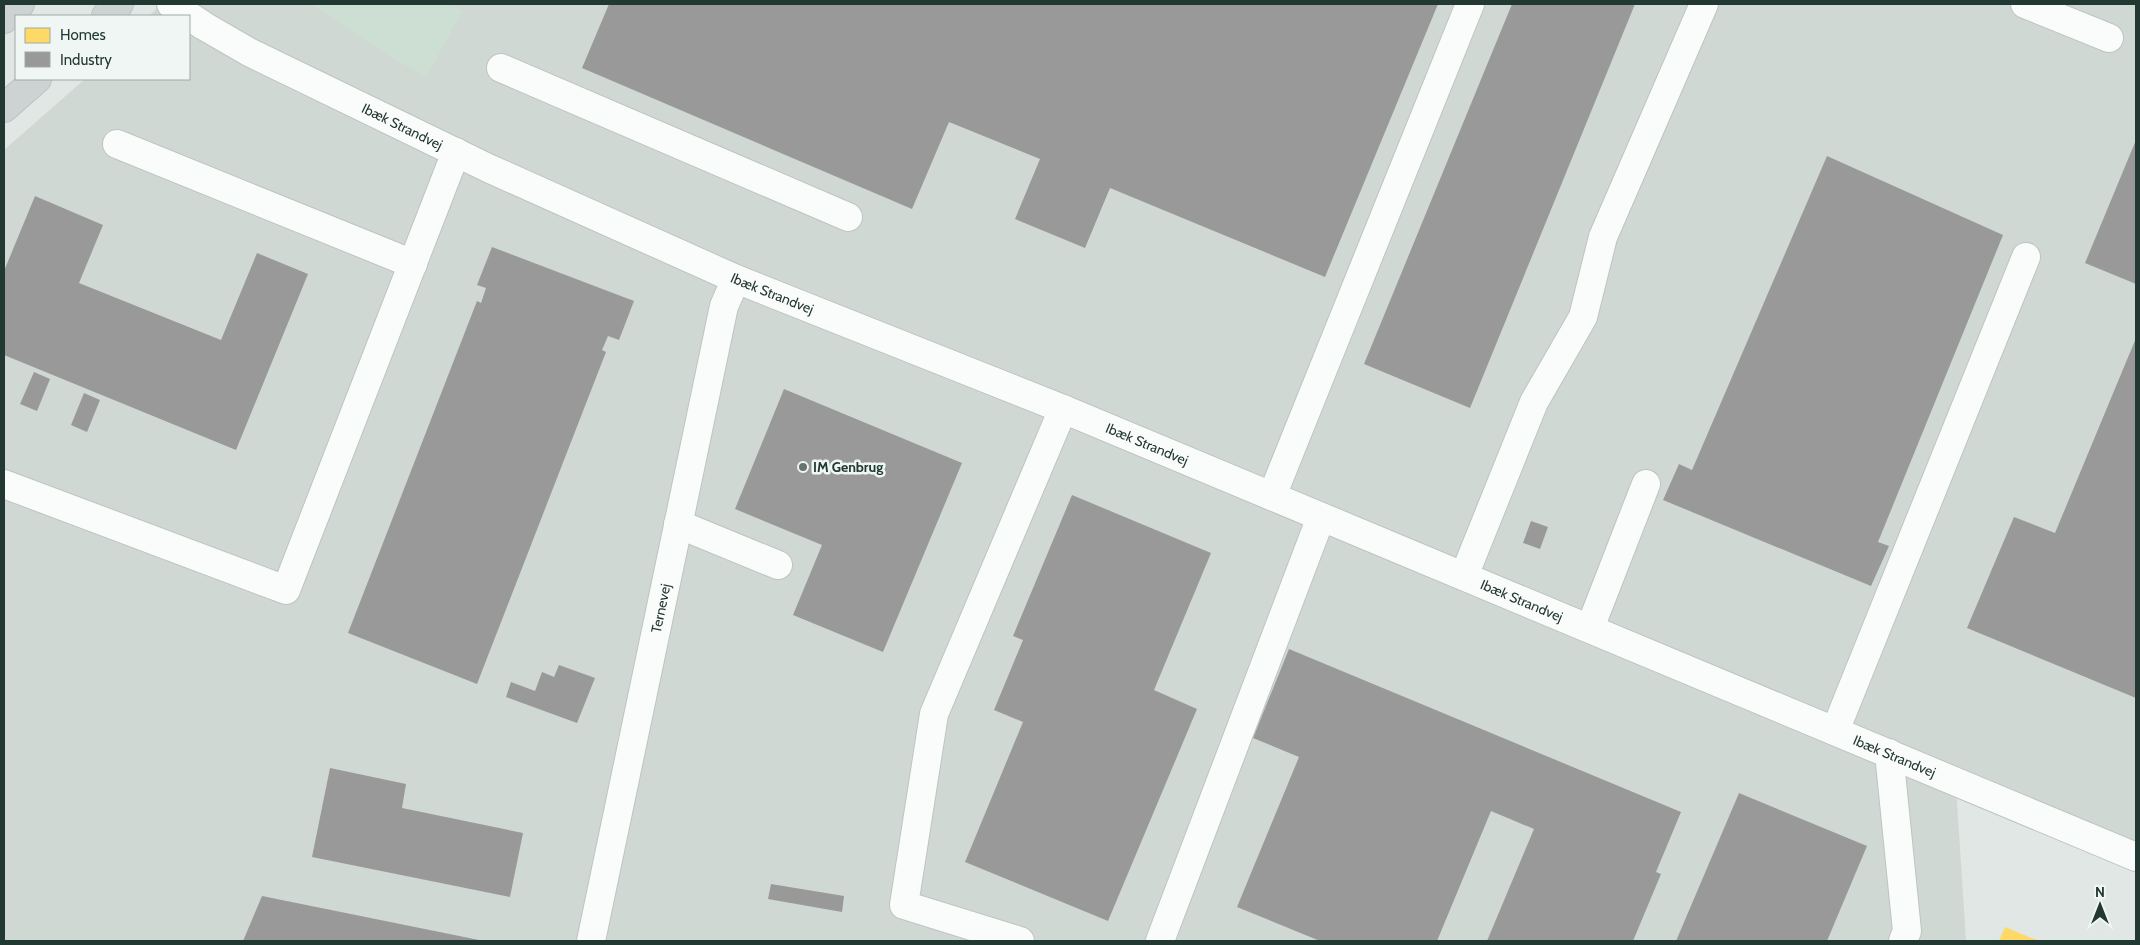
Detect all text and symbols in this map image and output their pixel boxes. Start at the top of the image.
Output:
legend [15,15,190,80]
text: Homes [60,26,106,44]
text: Industry [60,51,112,69]
street label: Ibæk Strandvej [359,99,446,154]
street label: Ibæk Strandvej [728,269,816,318]
street label: Ibæk Strandvej [1103,419,1191,469]
place label: IM Genbrug [813,458,883,476]
marker: IM Genbrug [797,461,809,473]
street label: Ibæk Strandvej [1478,575,1566,626]
street label: Ternevej [647,582,675,634]
street label: Ibæk Strandvej [1851,731,1939,781]
north arrow [2075,880,2125,930]
text: N [2095,883,2105,901]

